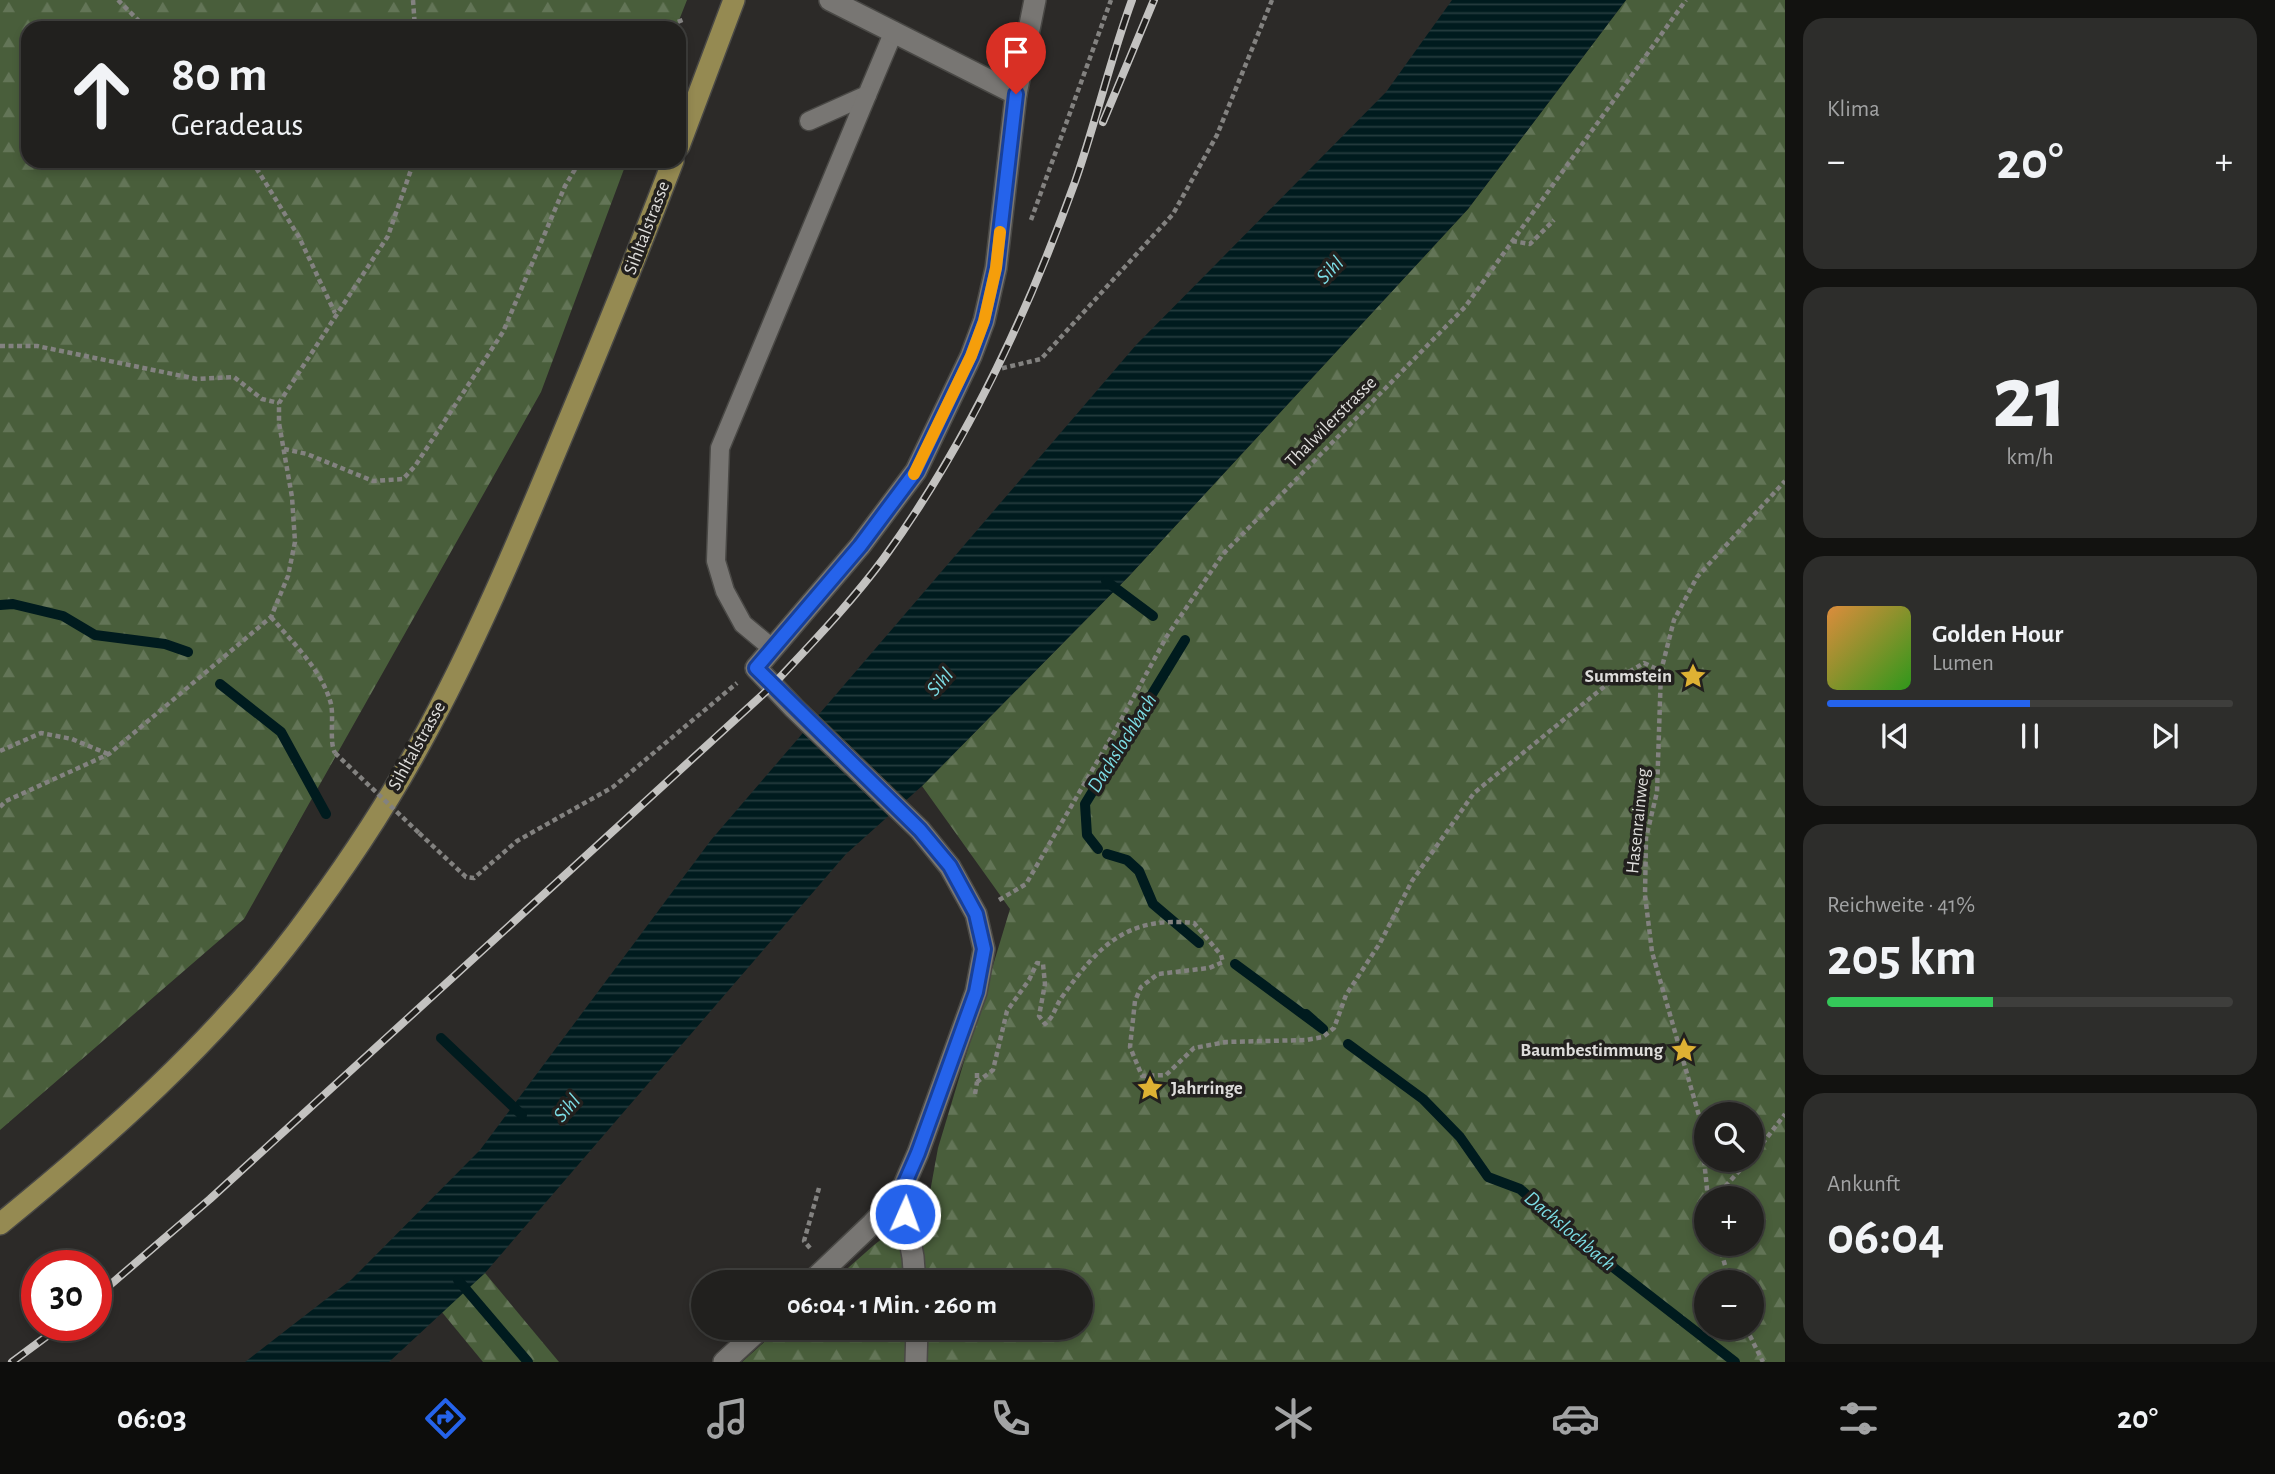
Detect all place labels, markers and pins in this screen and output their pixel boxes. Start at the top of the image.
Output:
pin [986,22,1046,94]
place icon: Summstein [1678,661,1708,691]
place label: Summstein [1585,667,1672,686]
place icon: Baumbestimmung [1669,1035,1699,1065]
place label: Baumbestimmung [1520,1041,1663,1060]
place icon: Jahrringe [1135,1073,1165,1103]
place label: Jahrringe [1171,1079,1243,1098]

